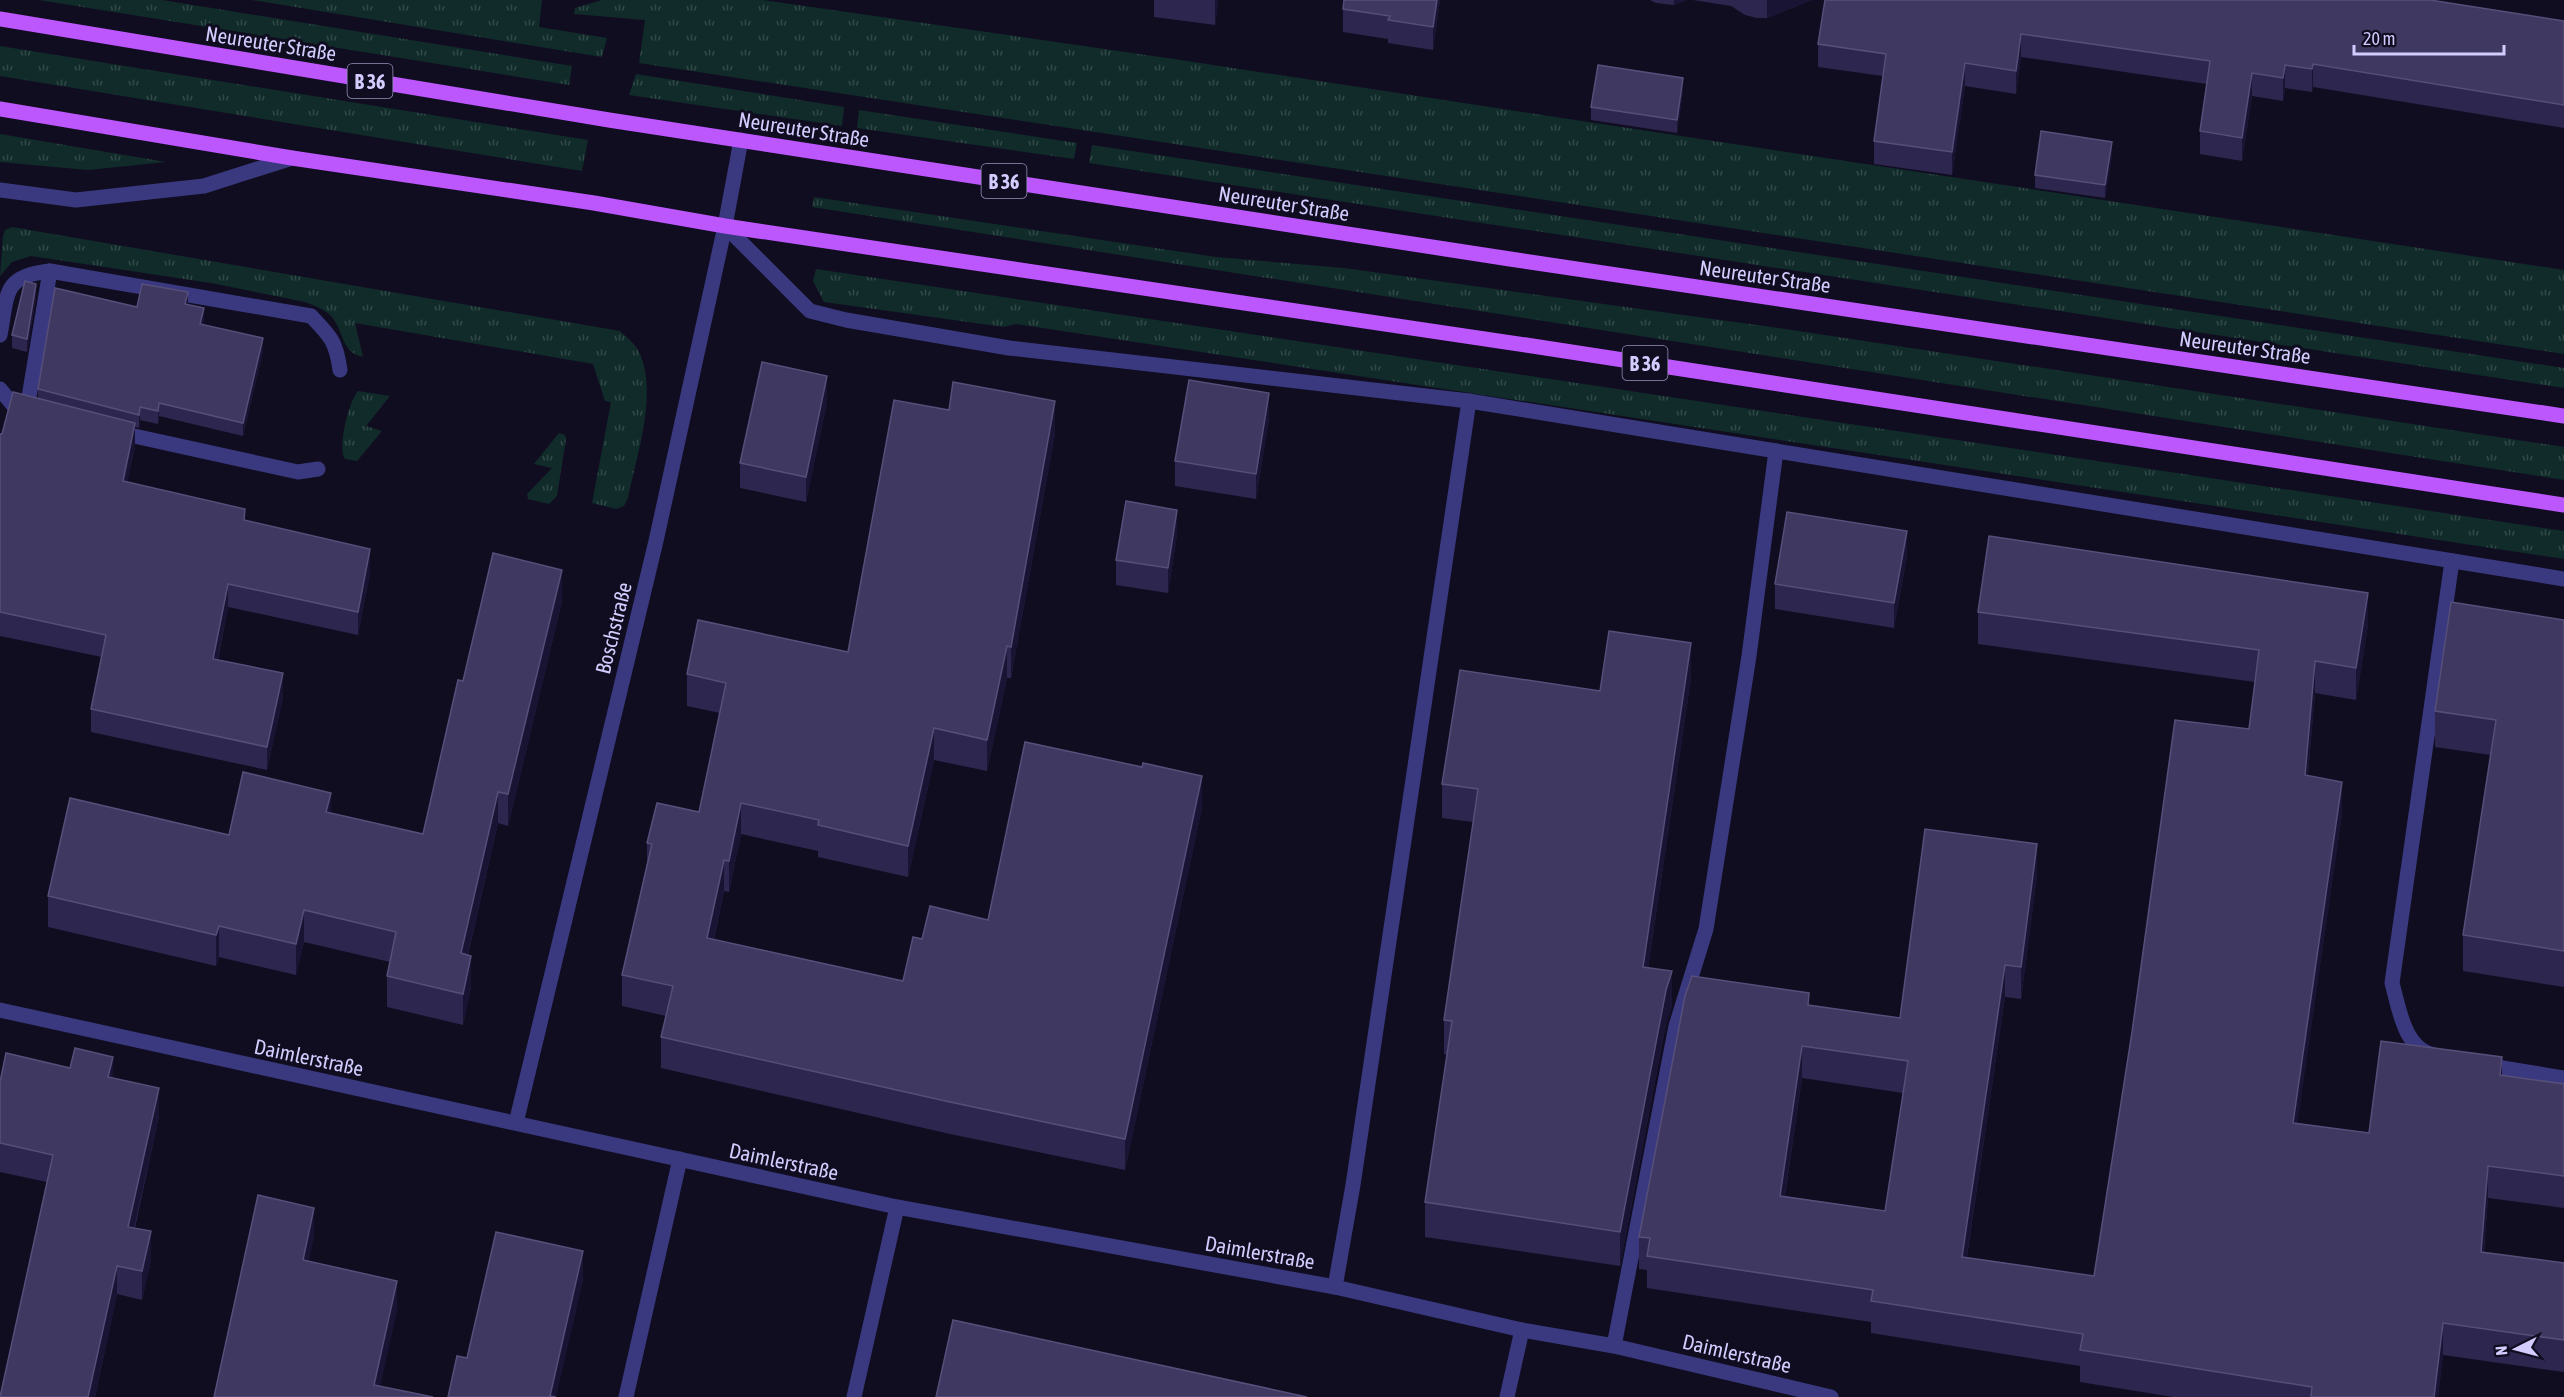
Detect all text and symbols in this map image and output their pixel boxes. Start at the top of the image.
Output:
scale bar [2354,18,2504,56]
street label: Neureuter Straße [204,21,338,65]
text: 20 m [2363,28,2395,49]
road number: B 36 [348,64,392,98]
street label: Neureuter Straße [737,107,871,151]
road number: B 36 [982,164,1026,198]
street label: Neureuter Straße [1217,181,1351,225]
street label: Neureuter Straße [1698,255,1832,297]
street label: Neureuter Straße [2178,326,2312,368]
road number: B 36 [1622,346,1668,380]
street label: Boschstraße [590,580,636,676]
street label: Daimlerstraße [252,1034,366,1080]
street label: Daimlerstraße [727,1138,841,1184]
street label: Daimlerstraße [1203,1231,1317,1273]
north arrow [2486,1319,2546,1379]
street label: Daimlerstraße [1680,1329,1794,1377]
text: N [2492,1345,2511,1356]

